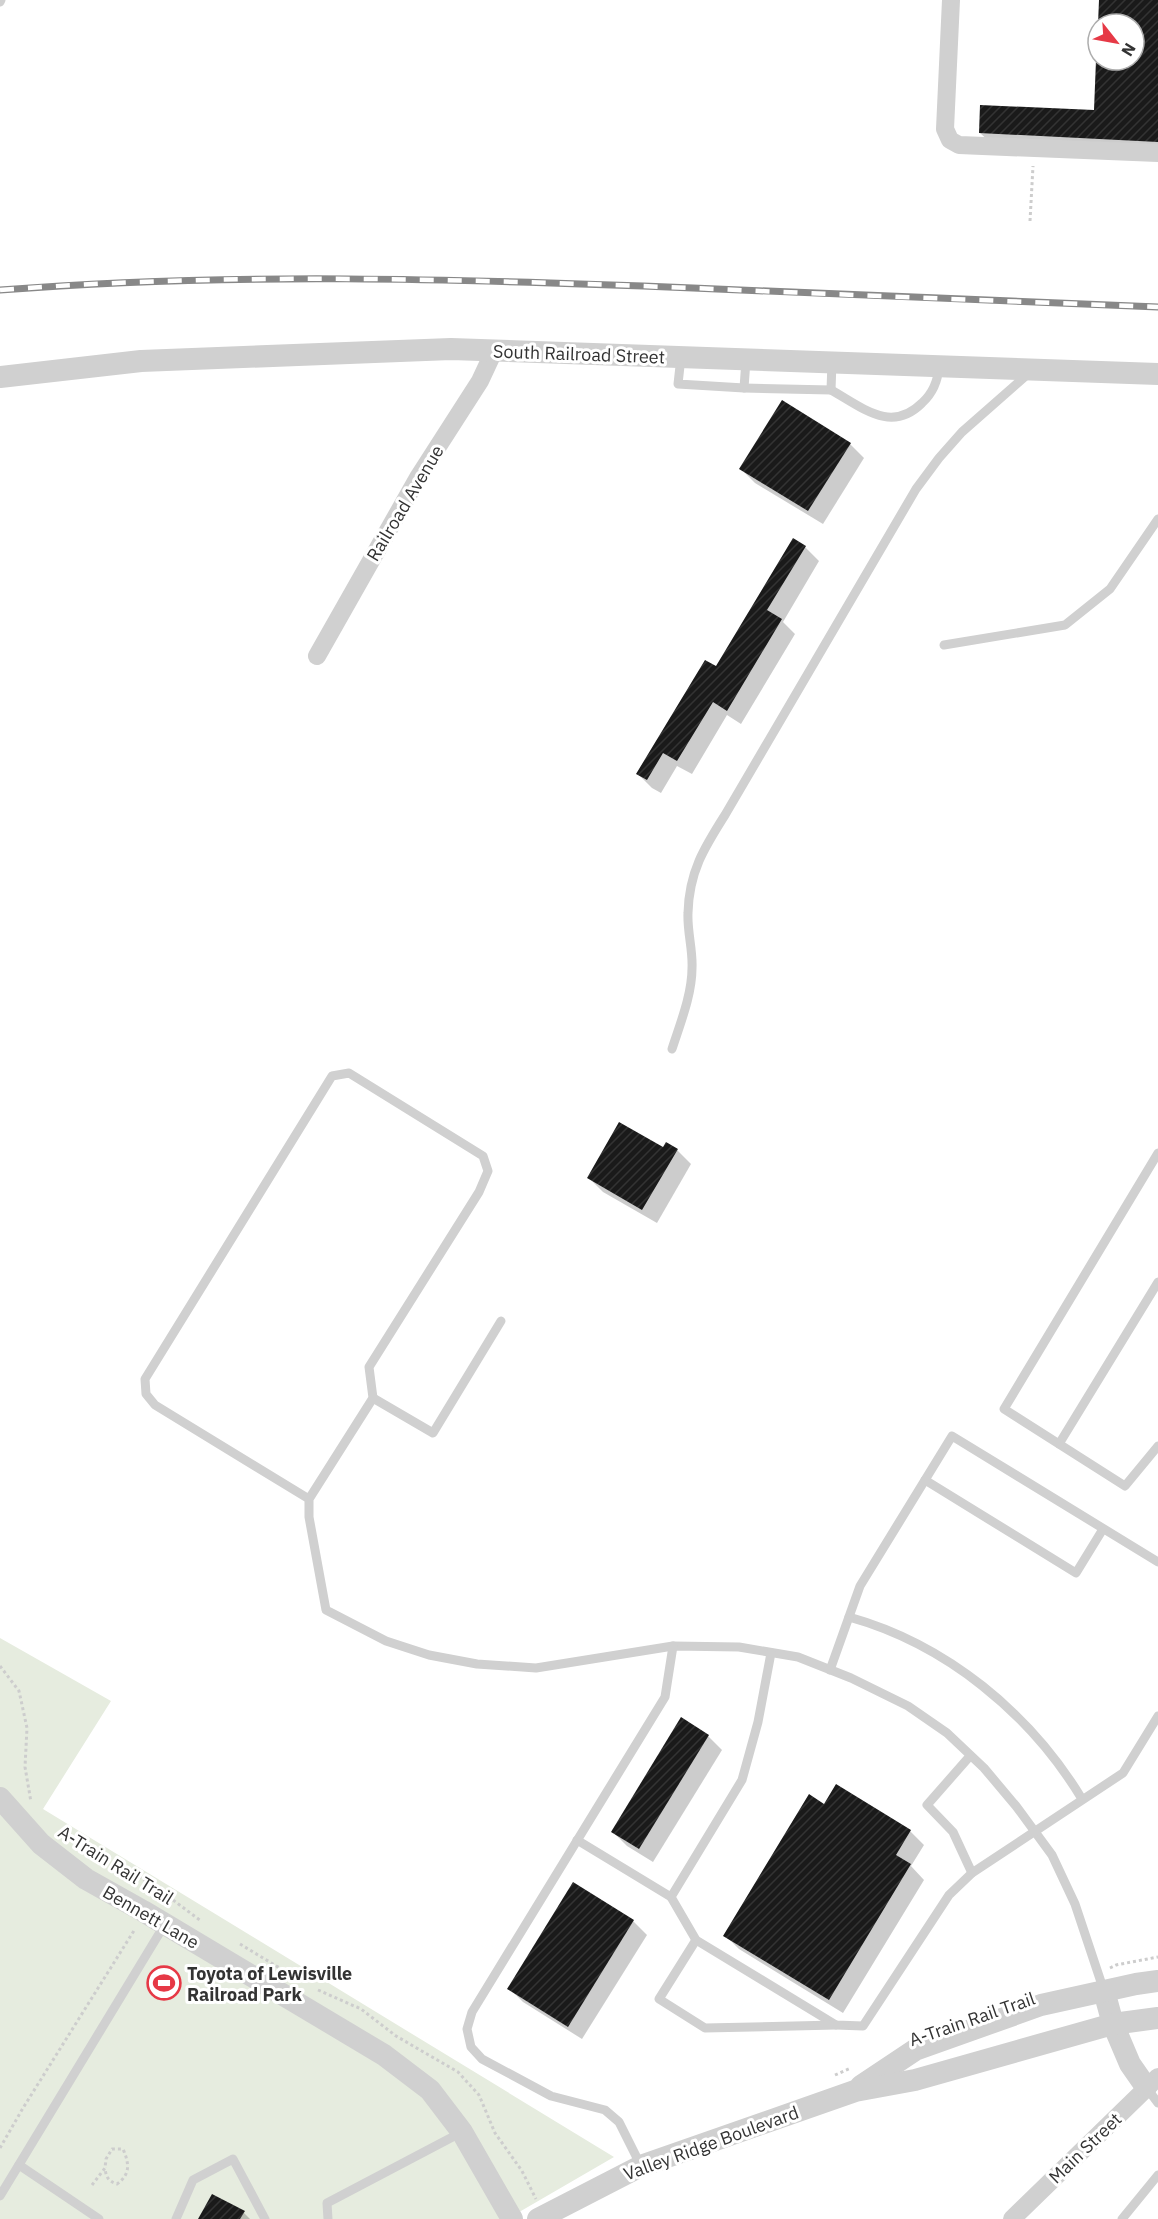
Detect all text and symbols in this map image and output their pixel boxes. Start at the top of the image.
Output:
north arrow [1086,12,1146,72]
text: N [1117,40,1140,60]
street label: South Railroad Street [493,340,665,368]
street label: Railroad Avenue [361,441,449,565]
street label: A-Train Rail Trail [54,1820,178,1910]
street label: Bennett Lane [99,1880,203,1954]
place label: Toyota of Lewisville Railroad Park [187,1962,352,2006]
sports icon: Toyota of Lewisville Railroad Park [146,1965,182,2001]
street label: A-Train Rail Trail [906,1987,1038,2051]
street label: Valley Ridge Boulevard [620,2101,802,2185]
street label: Main Street [1044,2108,1126,2188]

